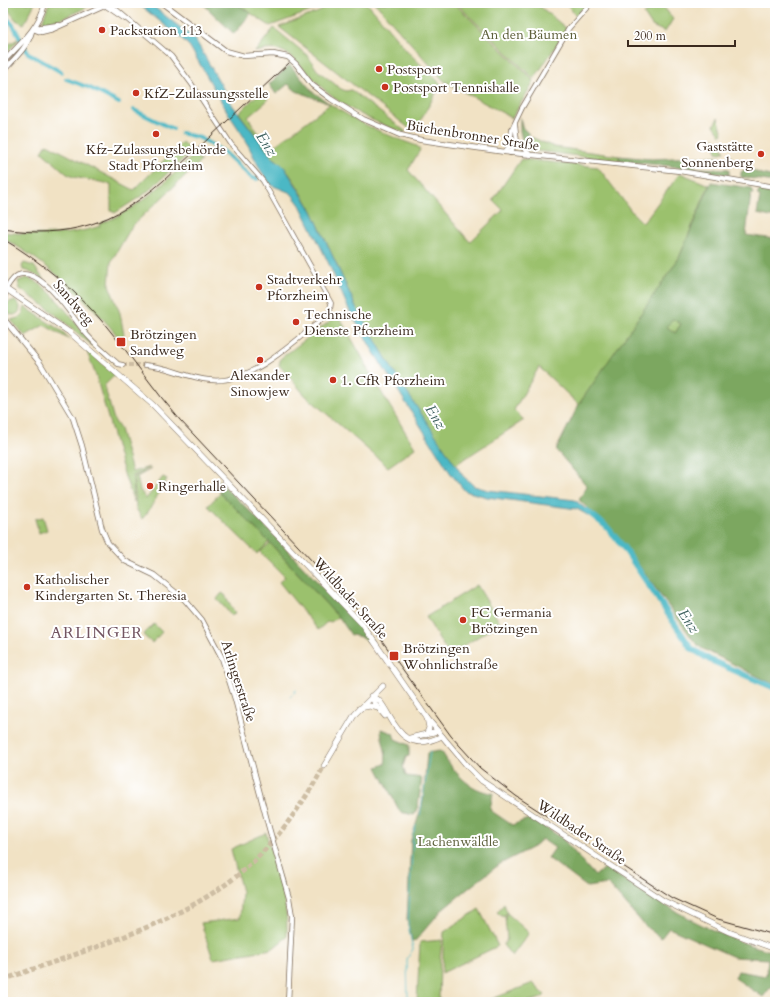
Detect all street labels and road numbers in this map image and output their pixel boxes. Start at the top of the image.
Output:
street label: Büchenbronner Straße [405,116,541,155]
street label: Sandweg [49,276,99,329]
street label: Wildbader Straße [308,553,392,643]
street label: Arlingerstraße [216,638,261,724]
street label: Wildbader Straße [532,795,630,869]

